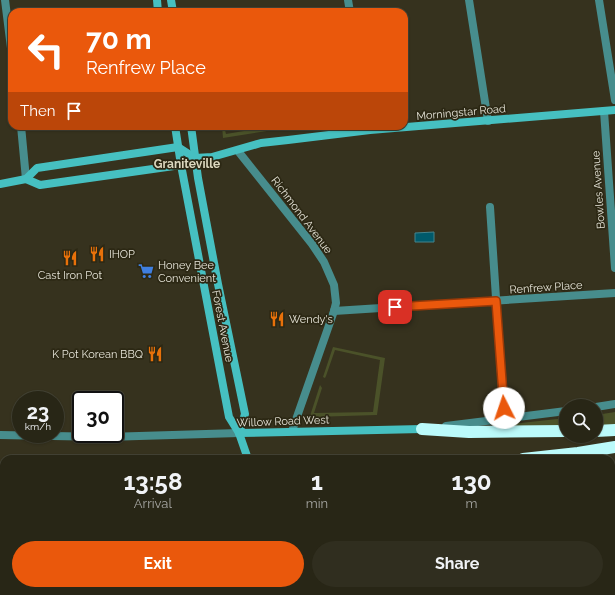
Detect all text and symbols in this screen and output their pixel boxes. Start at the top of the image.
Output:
text: 70 m [86,23,152,56]
icon: left [20,24,72,76]
text: Renfrew Place [86,57,206,78]
icon: arrive [63,100,85,122]
text: Then [20,102,55,120]
street label: Morningstar Road [416,102,506,123]
street label: Bowles Avenue [589,150,608,230]
district label: Graniteville [154,157,220,171]
street label: Richmond Avenue [268,174,335,257]
restaurant icon: IHOP [88,245,106,263]
place label: IHOP [109,248,135,261]
restaurant icon: Cast Iron Pot [61,249,79,267]
place label: Honey Bee Convenient [158,259,216,285]
supermarket icon: Honey Bee Convenient [137,262,155,280]
place label: Cast Iron Pot [38,269,103,282]
street label: Renfrew Place [509,278,584,297]
street label: Forest Avenue [209,289,236,364]
pin [378,290,412,324]
icon: arrive [384,296,406,318]
restaurant icon: Wendy's [268,310,286,328]
place label: Wendy's [289,313,333,326]
restaurant icon: K Pot Korean BBQ [146,345,164,363]
place label: K Pot Korean BBQ [52,348,143,361]
position arrow [483,387,525,429]
speed limit sign: 30 [72,391,124,443]
map controls [559,399,603,443]
button: search [559,399,603,443]
text: 23 [27,400,49,424]
street label: Willow Road West [236,413,330,430]
text: km/h [25,421,51,432]
text: 13:58 [123,467,182,496]
text: 1 [311,467,323,496]
text: 130 [452,467,492,496]
text: Arrival [134,496,172,511]
text: min [306,496,328,511]
text: m [466,496,478,511]
button: Exit [12,541,304,587]
button: Share [312,541,603,587]

